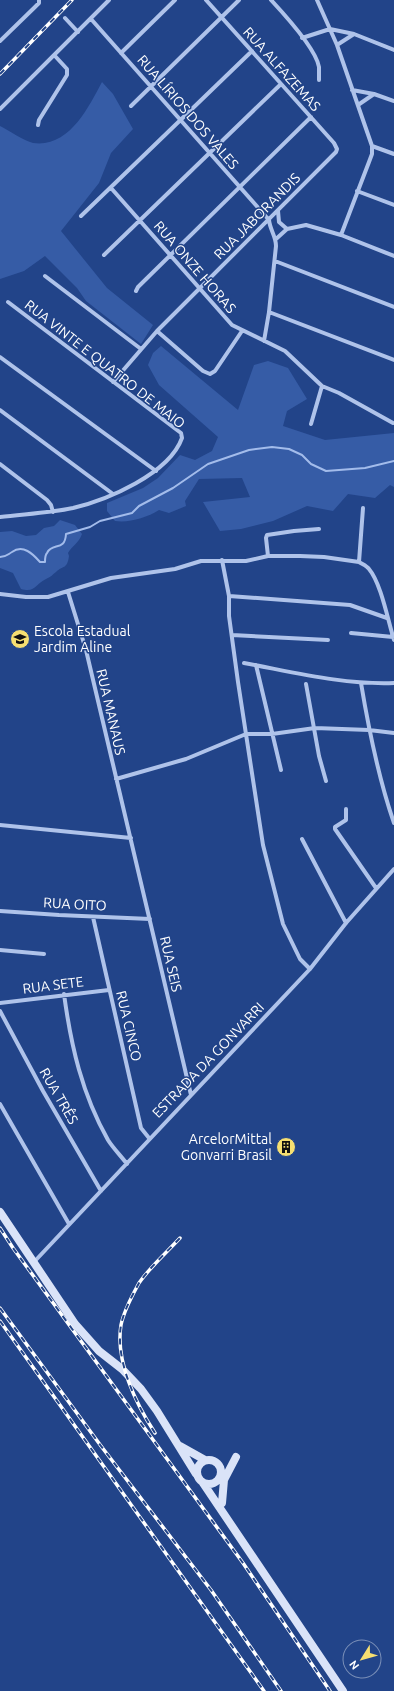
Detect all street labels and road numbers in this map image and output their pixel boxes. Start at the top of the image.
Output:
street label: RUA ALFAZEMAS [240,24,324,114]
street label: RUA LÍRIOS DOS VALES [134,51,243,172]
street label: RUA JABORANDIS [211,170,303,262]
street label: RUA ONZE HORAS [151,218,239,316]
street label: RUA VINTE E QUATRO DE MAIO [22,296,188,432]
street label: RUA MANAUS [93,667,129,757]
street label: RUA OITO [43,894,107,914]
street label: RUA SEIS [157,935,185,993]
street label: RUA SETE [22,973,85,997]
street label: RUA CINCO [113,989,145,1063]
street label: ESTRADA DA GONVARRI [149,999,267,1121]
street label: RUA TRÊS [37,1065,82,1127]

